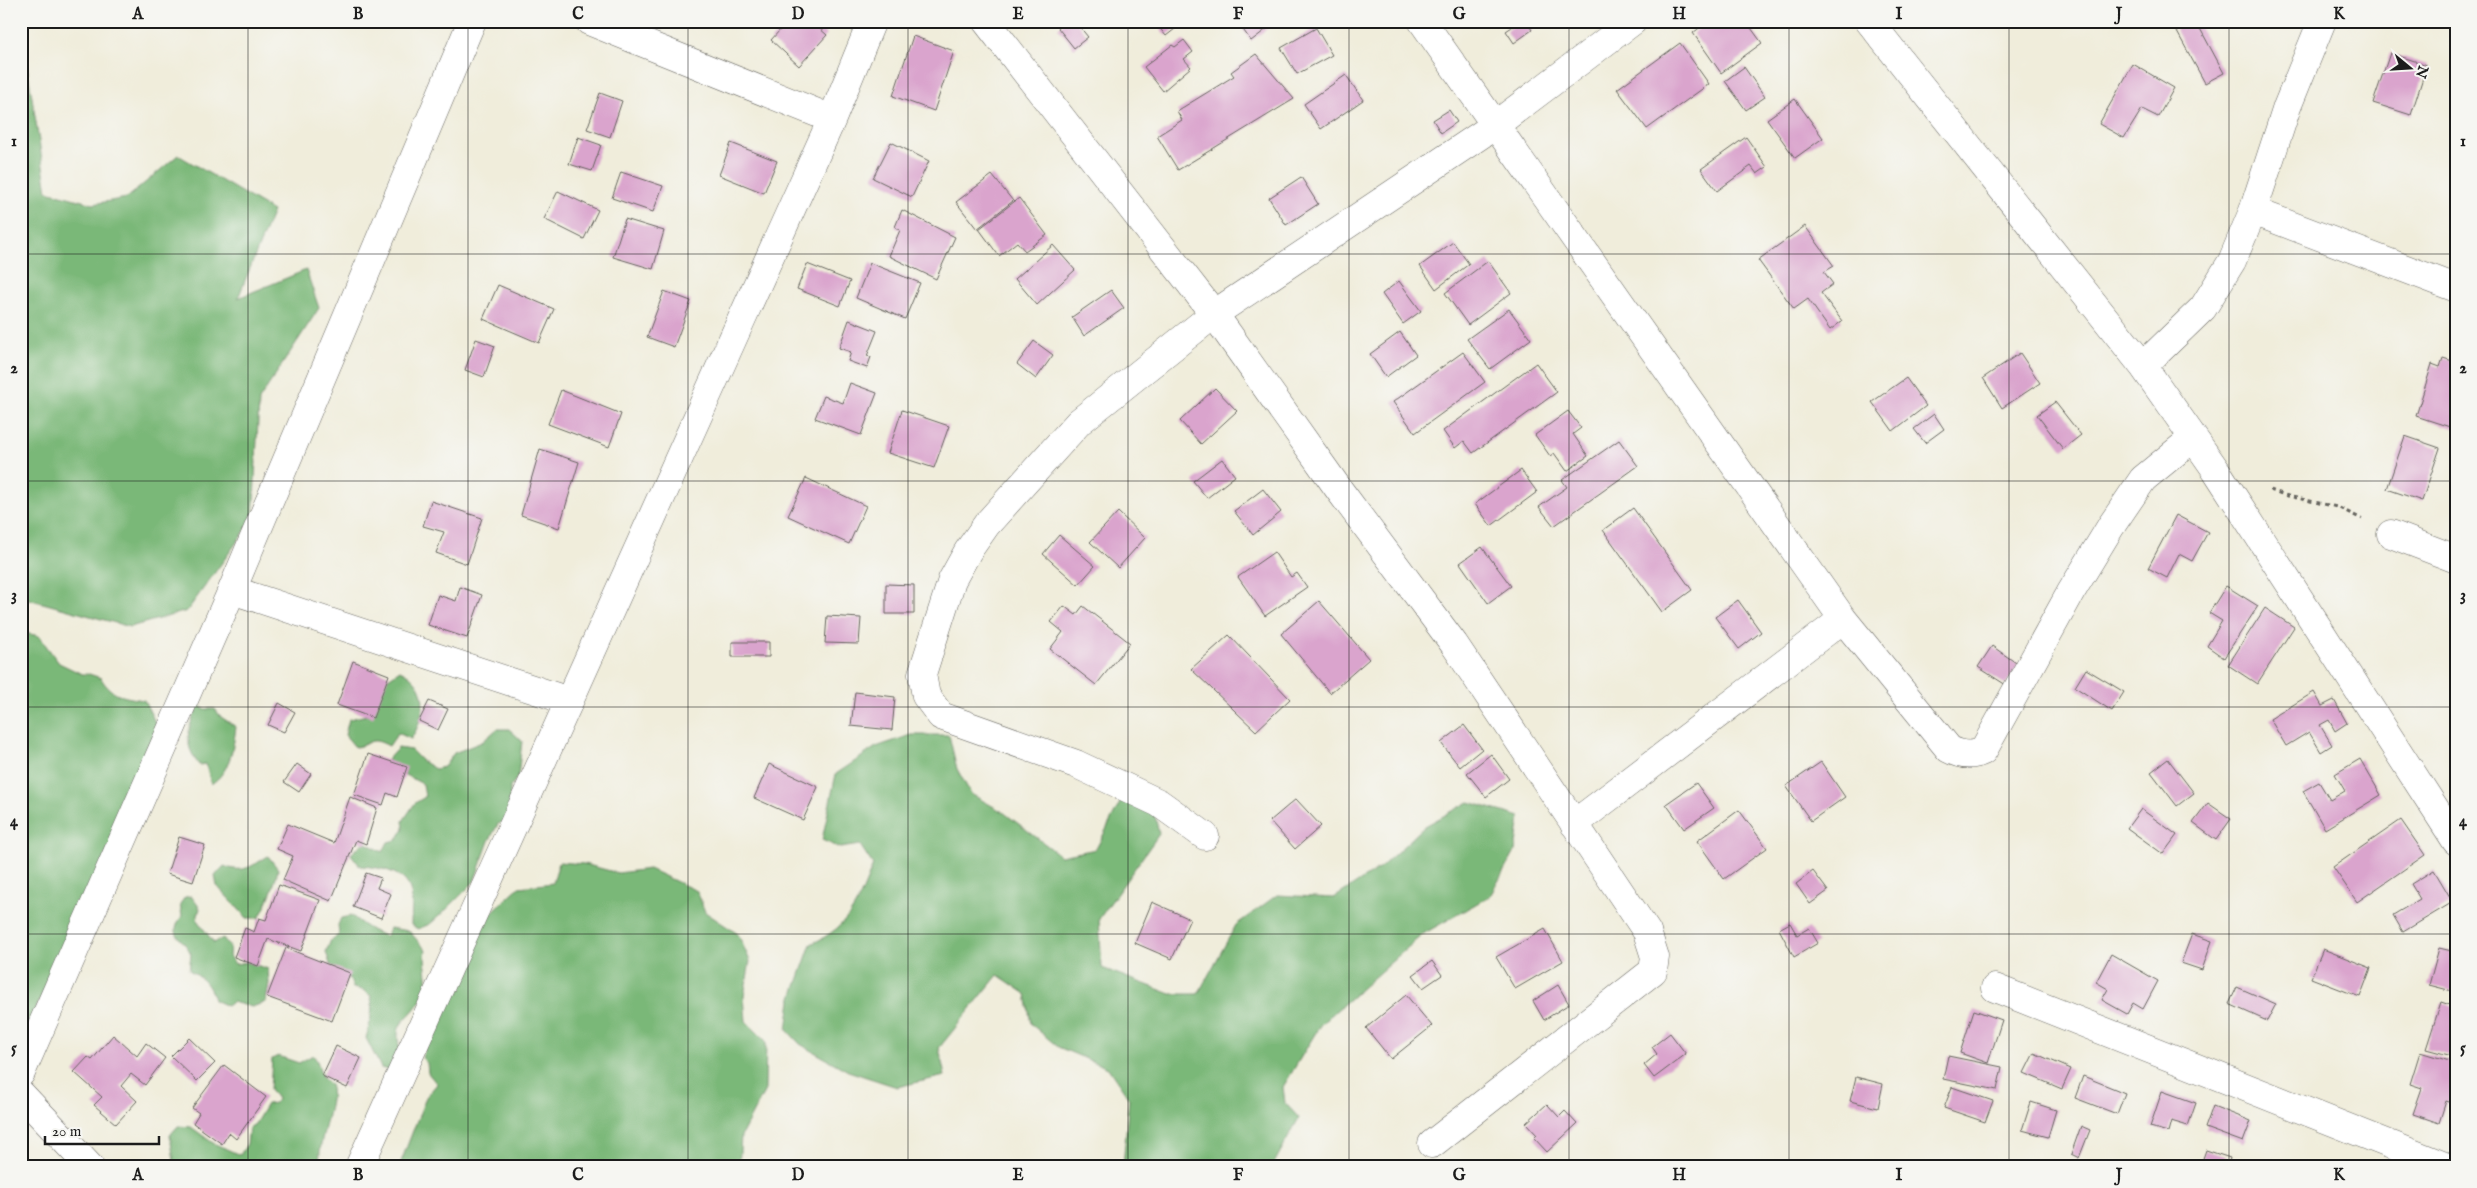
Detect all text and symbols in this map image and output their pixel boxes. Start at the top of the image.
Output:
text: A [132,5,145,25]
text: B [353,5,364,25]
text: C [572,5,584,25]
text: D [792,5,805,25]
text: E [1012,5,1024,25]
text: F [1233,5,1244,25]
text: G [1453,5,1466,25]
text: H [1672,5,1686,25]
text: I [1896,5,1903,25]
text: J [2114,5,2123,25]
text: K [2333,5,2346,25]
north arrow [2384,42,2434,92]
text: N [2411,62,2432,80]
text: 1 [11,132,17,152]
text: 1 [2460,132,2466,152]
text: 2 [10,359,18,379]
text: 2 [2459,359,2467,379]
text: 3 [11,586,17,606]
text: 3 [2460,586,2466,606]
text: 4 [10,812,19,832]
text: 4 [2459,812,2468,832]
text: 5 [11,1039,17,1059]
text: 5 [2460,1039,2466,1059]
scale bar [45,1113,159,1145]
text: 20 m [52,1122,82,1141]
text: A [132,1166,145,1186]
text: B [353,1166,364,1186]
text: C [572,1166,584,1186]
text: D [792,1166,805,1186]
text: E [1012,1166,1024,1186]
text: F [1233,1166,1244,1186]
text: G [1453,1166,1466,1186]
text: H [1672,1166,1686,1186]
text: I [1896,1166,1903,1186]
text: J [2114,1166,2123,1186]
text: K [2333,1166,2346,1186]

